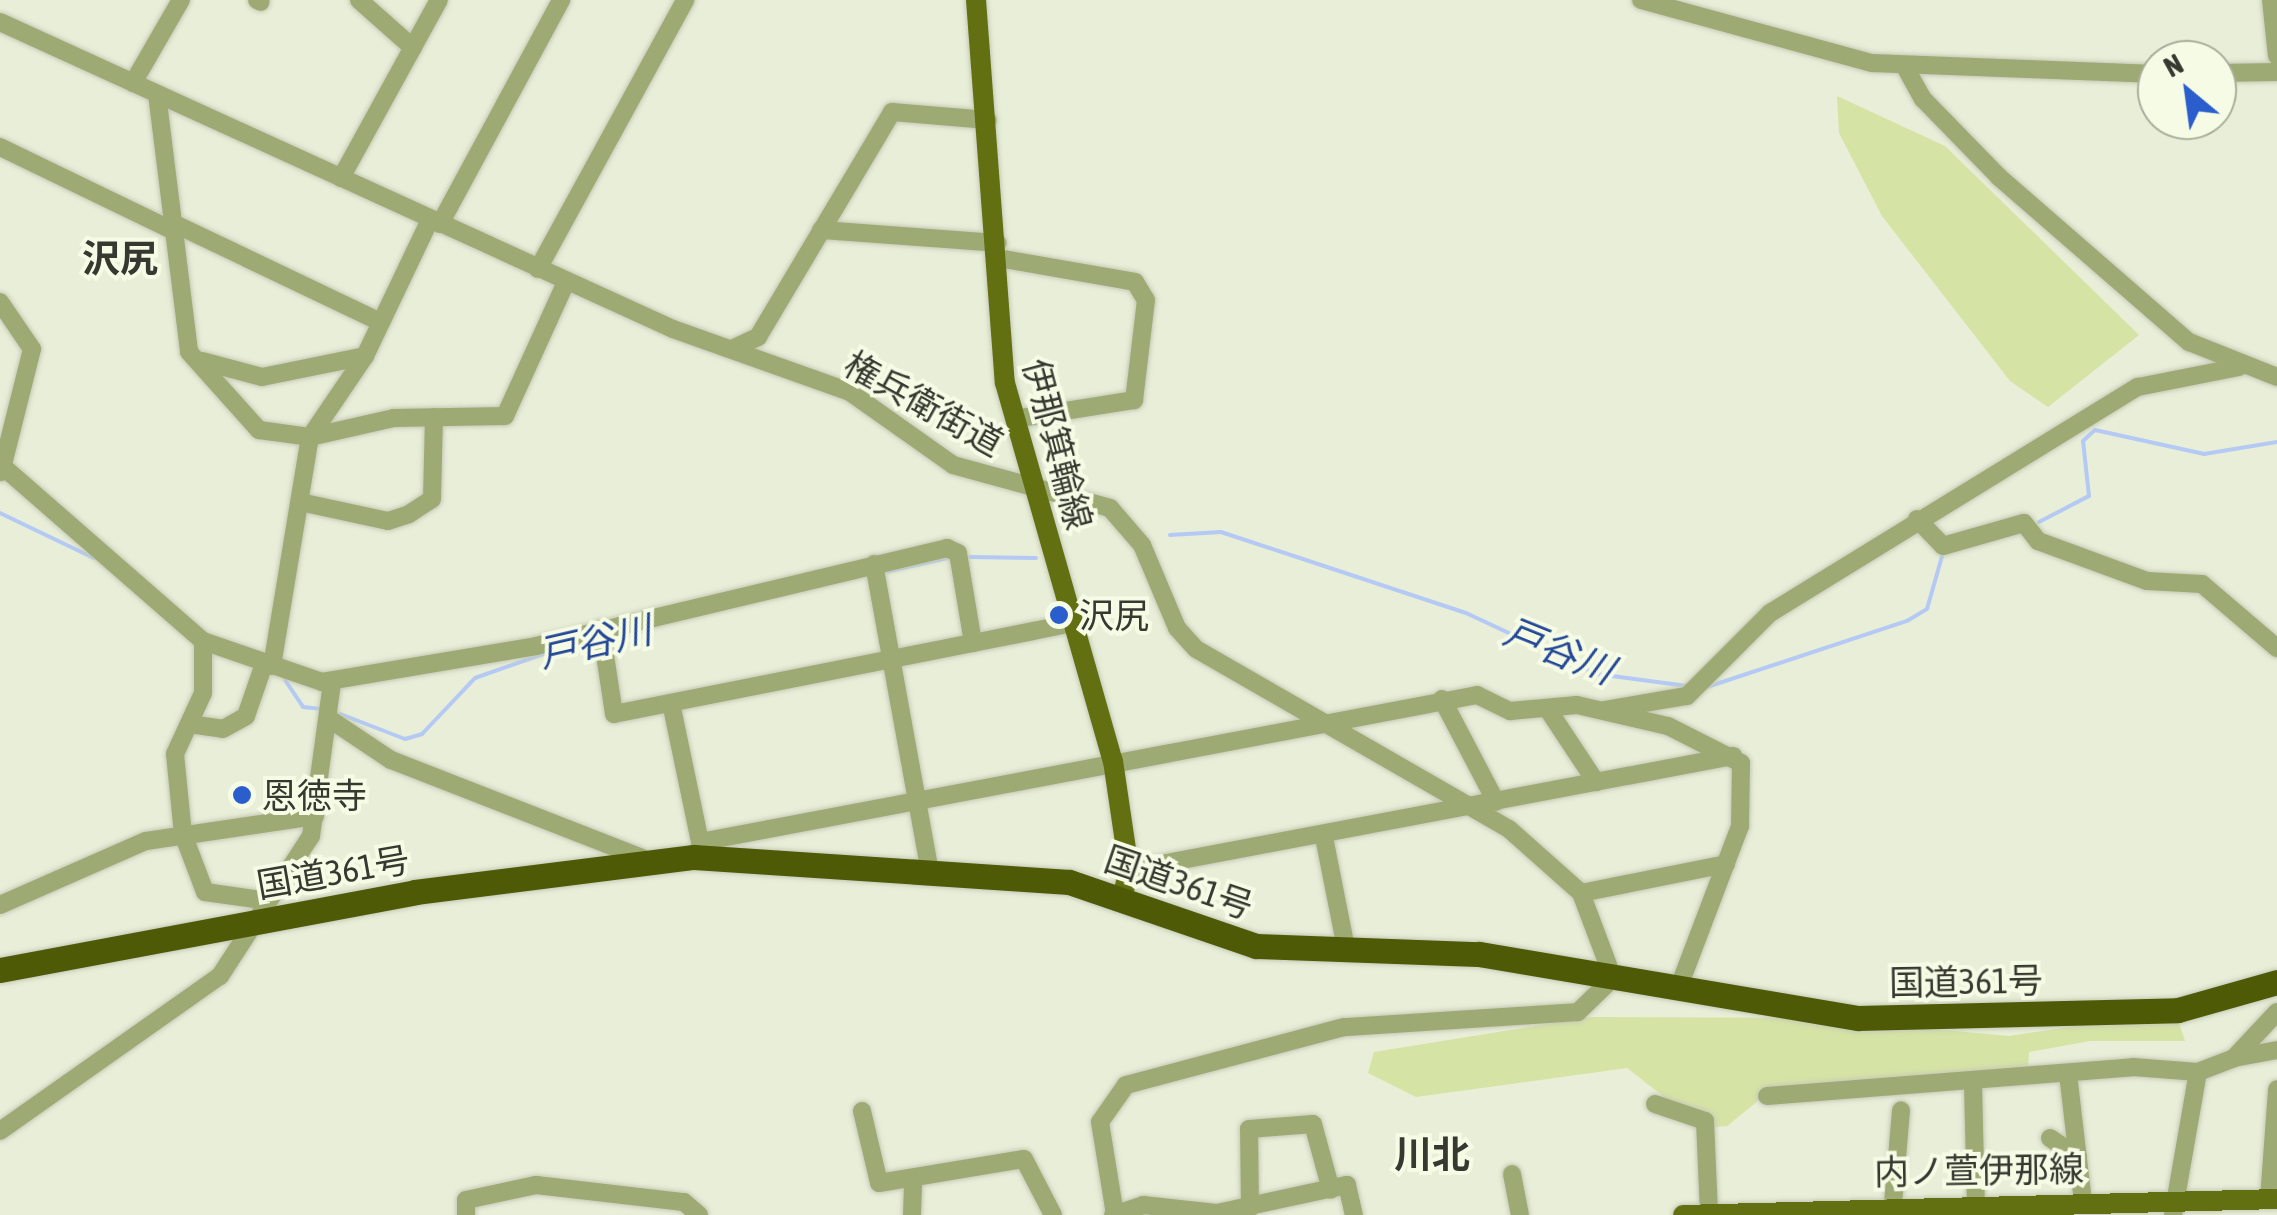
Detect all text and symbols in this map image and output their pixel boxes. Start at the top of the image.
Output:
north arrow [2137,40,2237,140]
text: N [2158,48,2188,84]
district label: 沢尻 [82,236,158,282]
street label: 権兵衛街道 [837,342,1011,464]
street label: 伊那箕輪線 [1015,354,1101,534]
place label: 沢尻 [1079,594,1149,636]
marker: 沢尻 [1048,604,1070,626]
water label: 戸谷川 [534,607,656,677]
water label: 戸谷川 [1498,609,1620,693]
place label: 恩徳寺 [262,774,367,816]
marker: 恩徳寺 [231,784,253,806]
street label: 国道361号 [1099,837,1259,927]
street label: 国道361号 [253,838,413,906]
street label: 国道361号 [1888,959,2044,1003]
district label: 川北 [1394,1132,1470,1178]
street label: 内ノ萱伊那線 [1874,1147,2084,1193]

